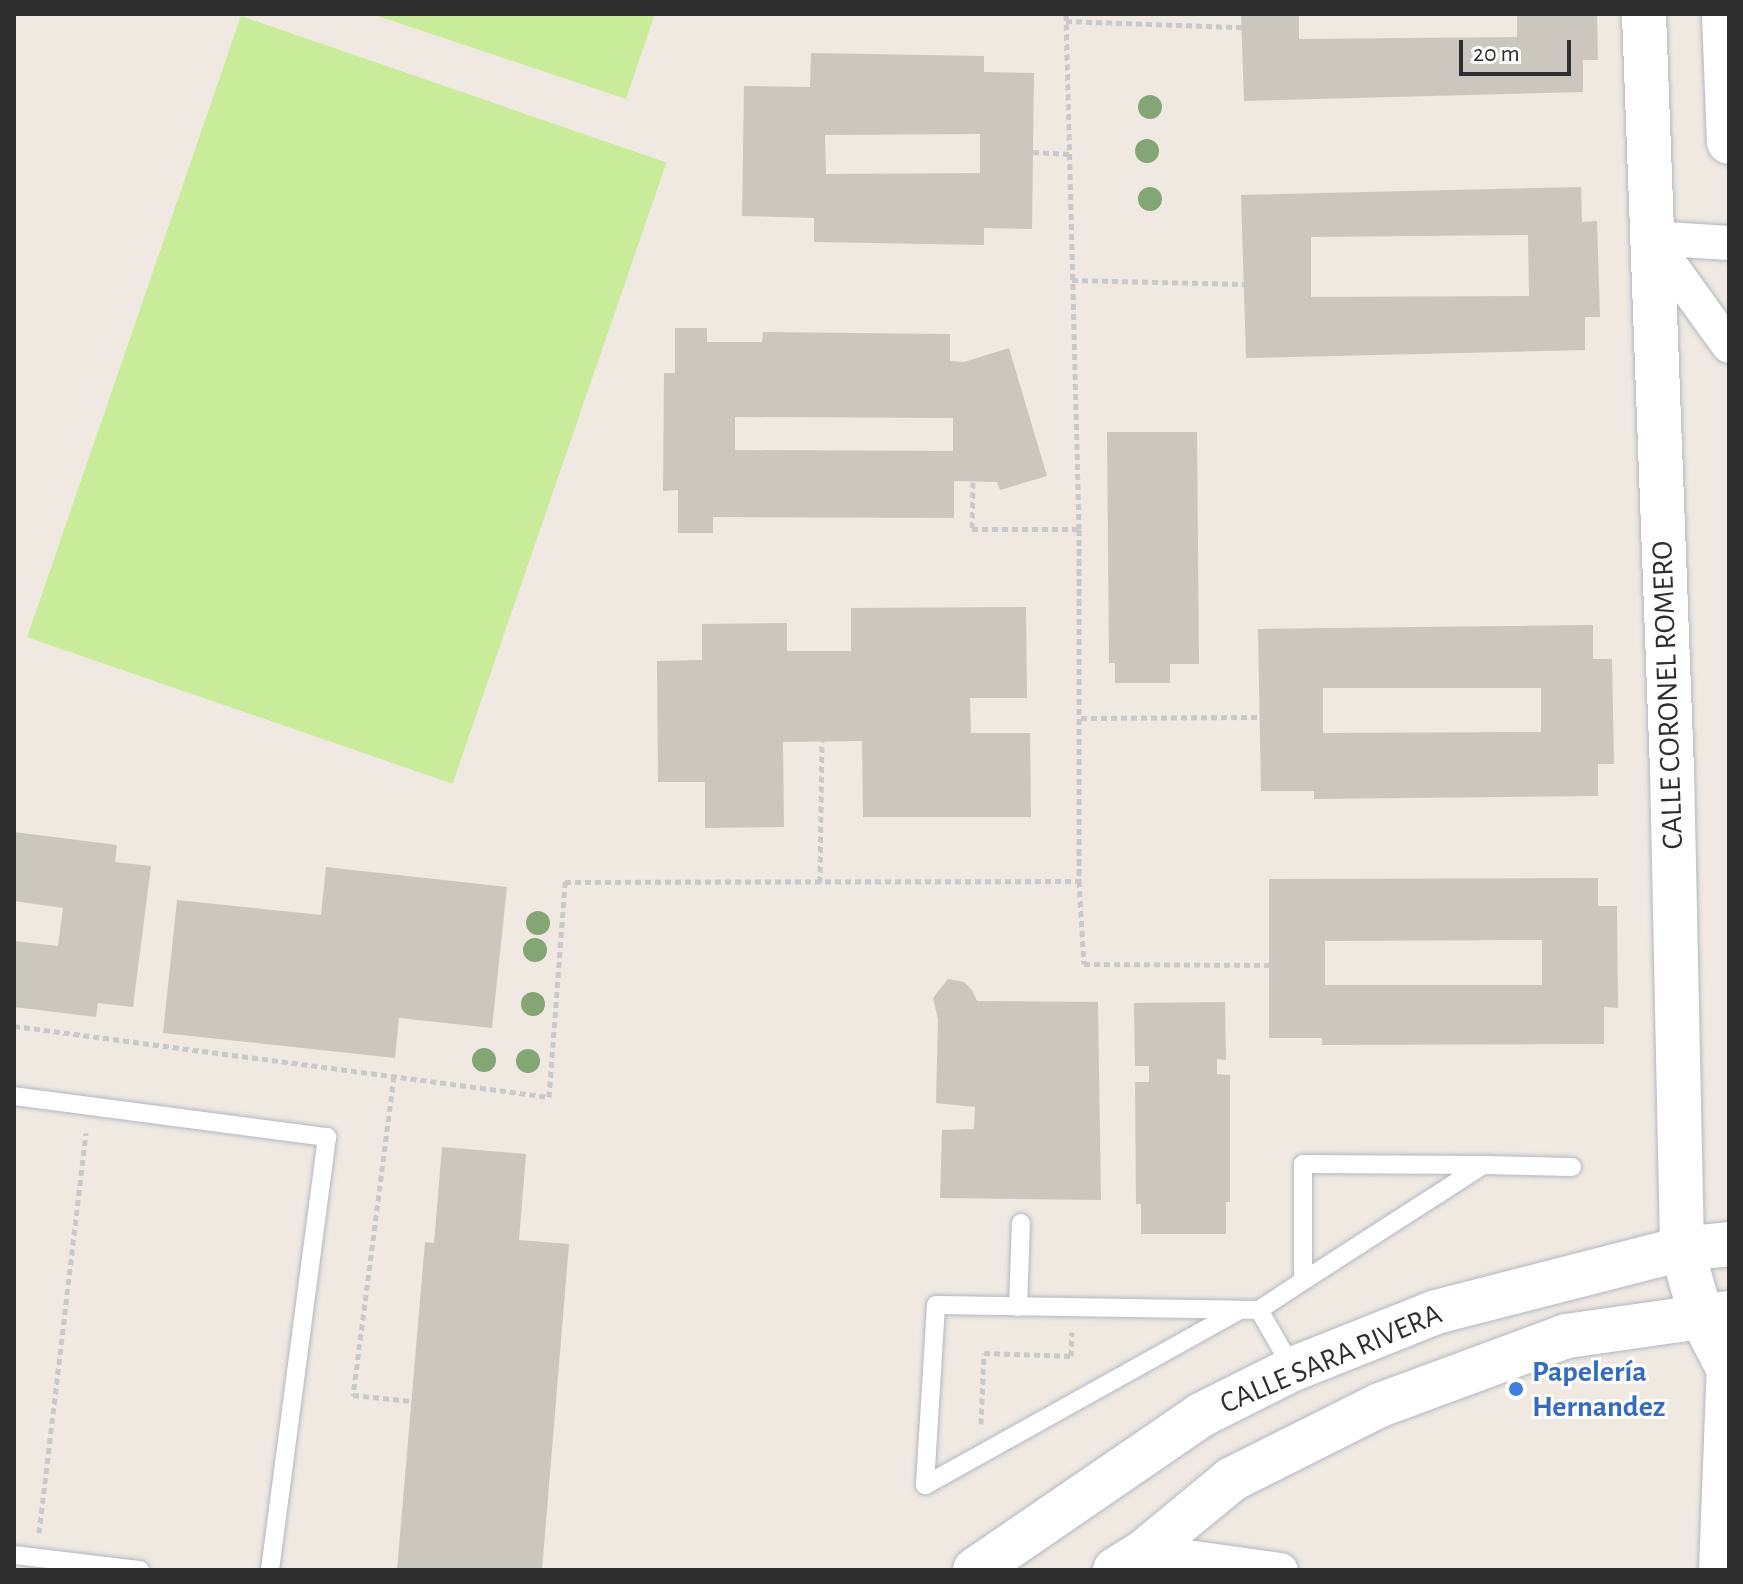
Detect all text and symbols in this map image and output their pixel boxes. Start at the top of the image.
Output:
scale bar [1463,24,1575,74]
text: 20 m [1473,42,1520,66]
street label: CALLE CORONEL ROMERO [1645,540,1691,850]
street label: CALLE SARA RIVERA [1215,1296,1447,1422]
place label: Papelería Hernandez [1532,1354,1666,1424]
marker: Papelería Hernandez [1507,1380,1525,1398]

